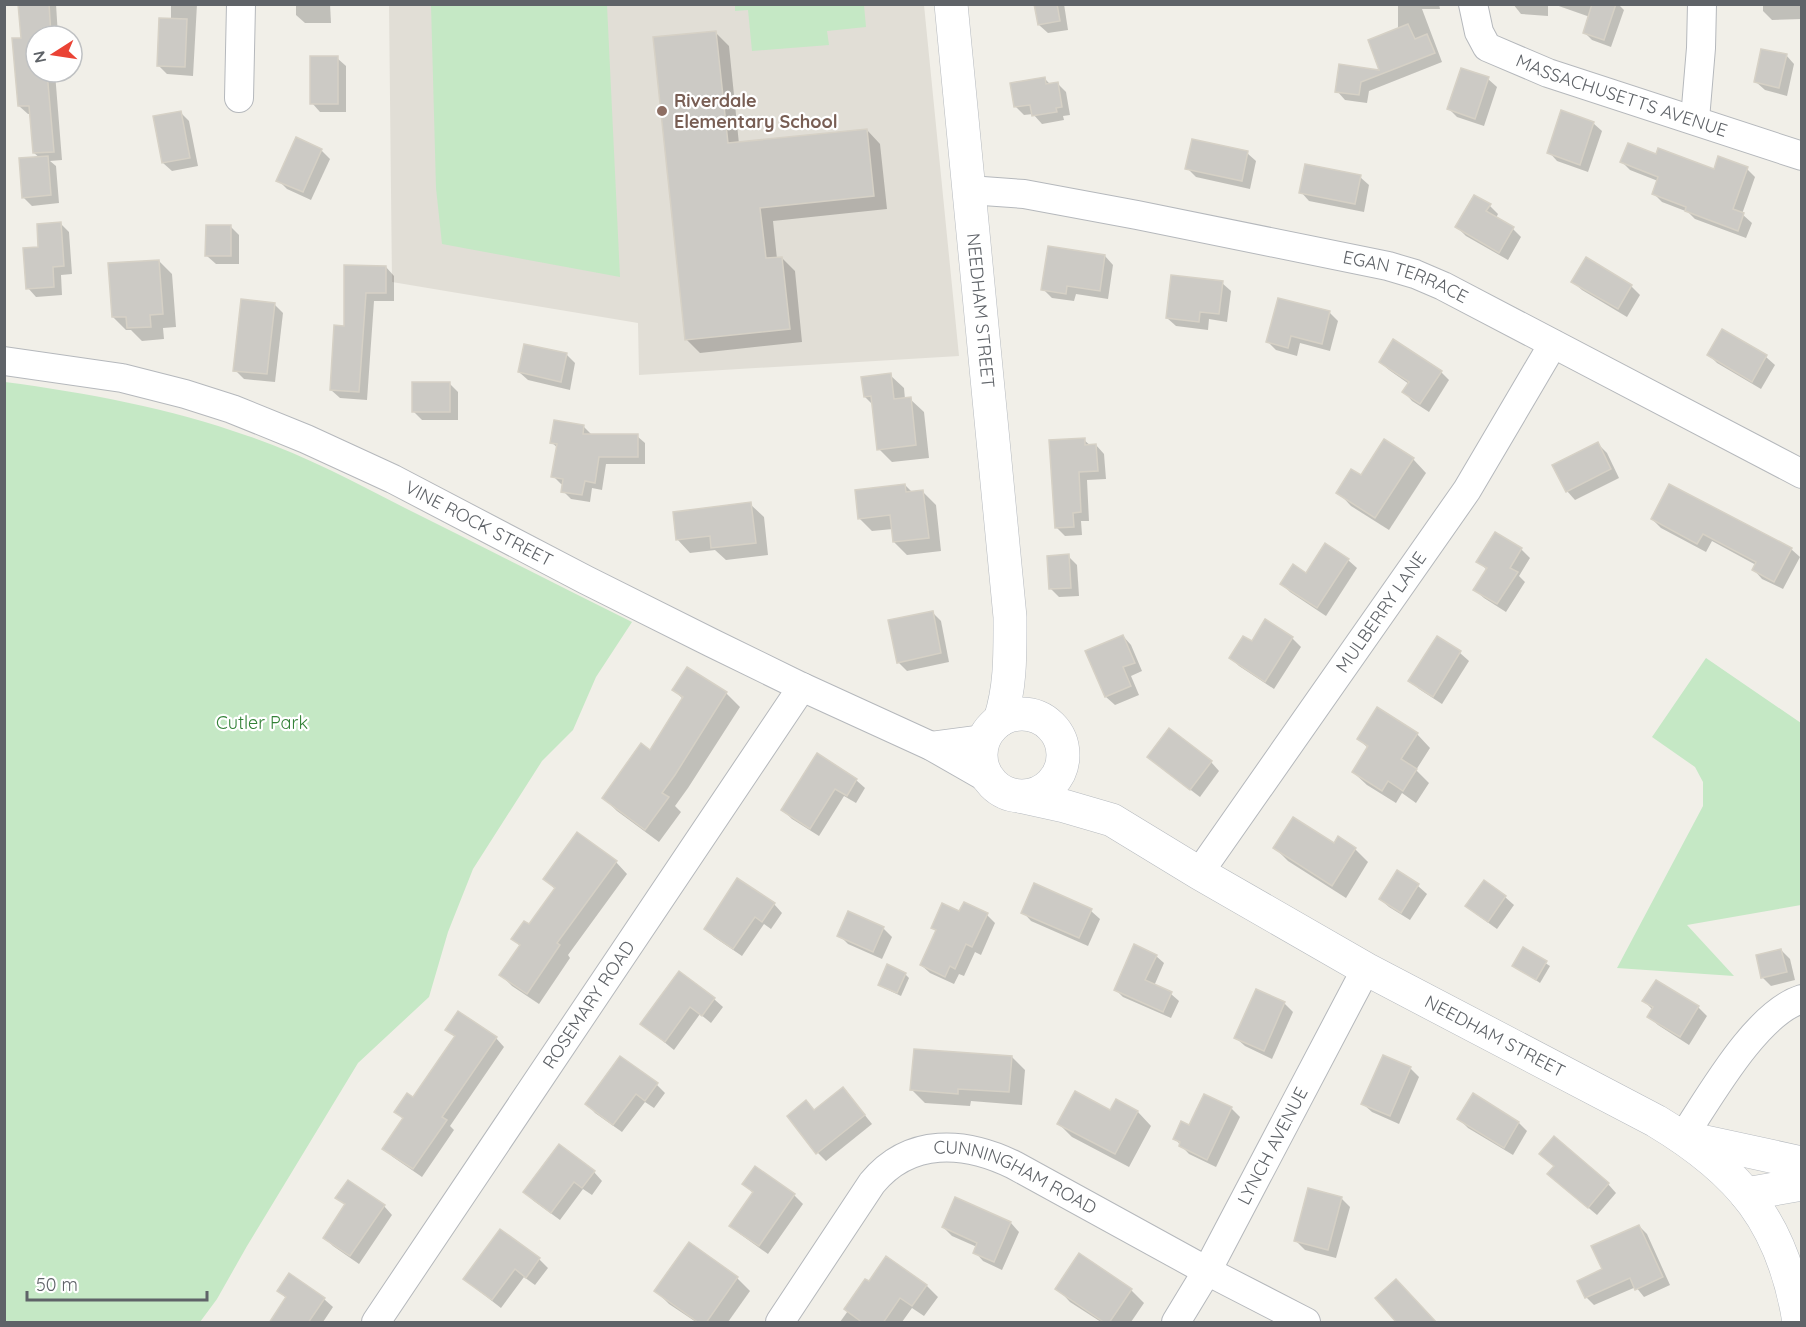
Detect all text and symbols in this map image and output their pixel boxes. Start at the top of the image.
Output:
north arrow [24,24,84,84]
text: N [28,49,50,65]
street label: MASSACHUSETTS AVENUE [1513,49,1730,142]
place label: Riverdale Elementary School [674,89,838,133]
marker: Riverdale Elementary School [655,104,669,118]
street label: NEEDHAM STREET [962,232,1000,389]
street label: EGAN TERRACE [1341,245,1472,308]
street label: VINE ROCK STREET [401,475,557,572]
street label: MULBERRY LANE [1331,547,1431,677]
park label: Cutler Park [216,711,308,734]
street label: ROSEMARY ROAD [537,936,640,1073]
street label: NEEDHAM STREET [1421,990,1569,1082]
street label: LYNCH AVENUE [1232,1083,1313,1208]
street label: CUNNINGHAM ROAD [933,1135,1101,1219]
scale bar [27,1264,207,1302]
text: 50 m [36,1273,78,1296]

